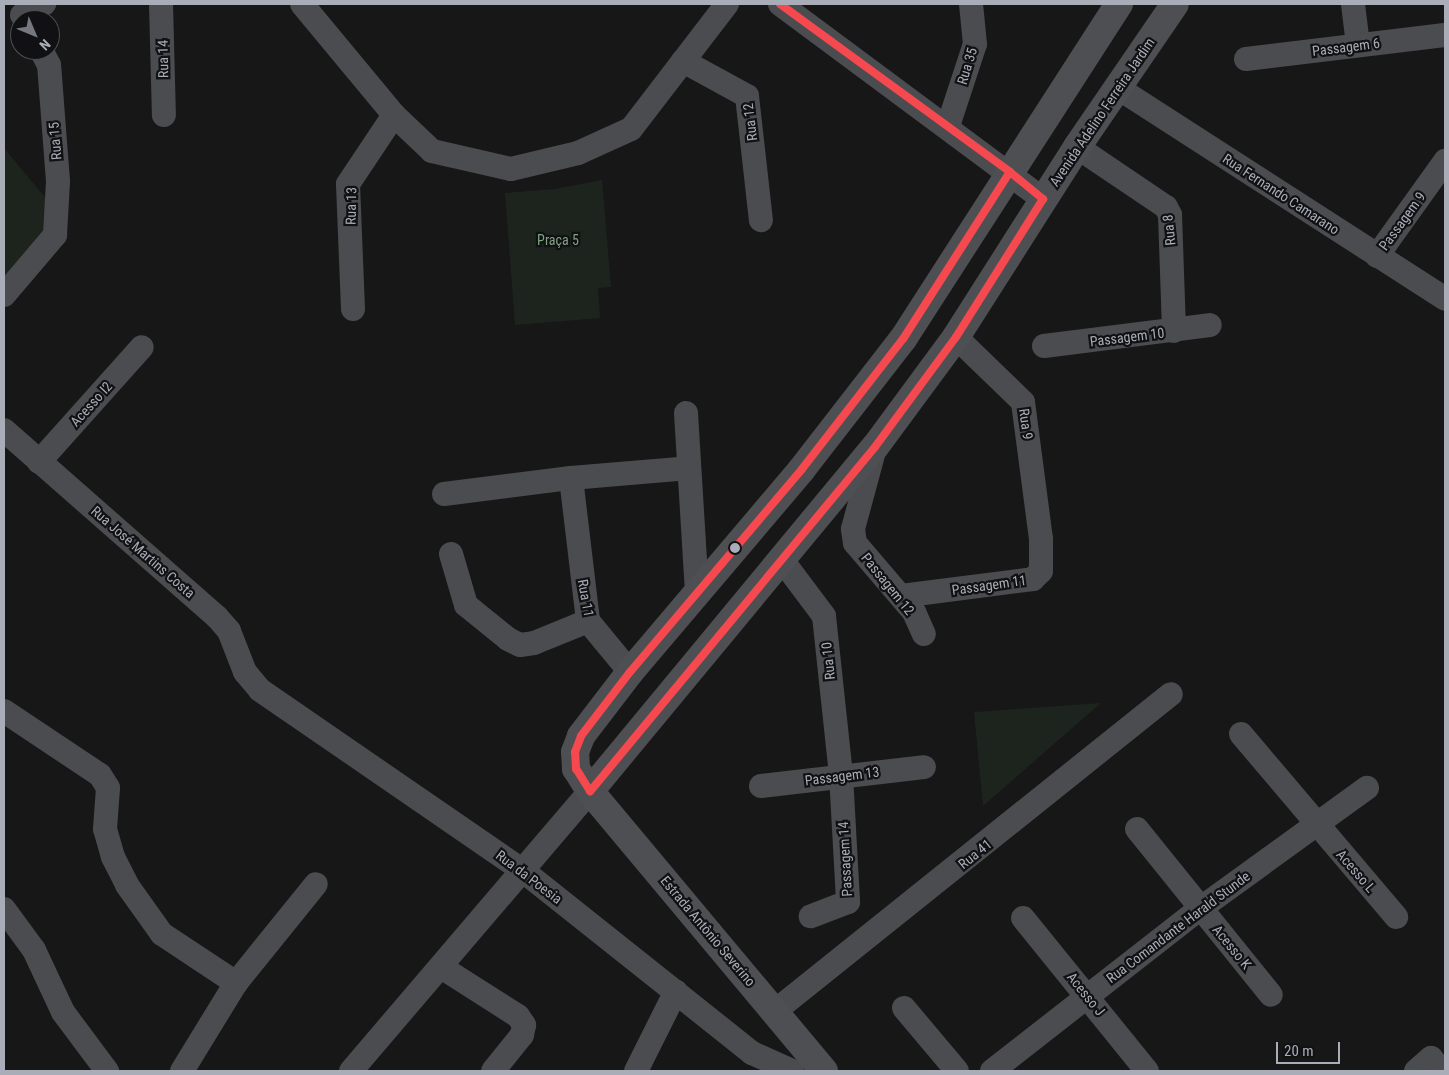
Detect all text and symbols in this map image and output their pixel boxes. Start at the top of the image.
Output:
north arrow [10,10,60,60]
street label: Avenida Adelino Ferreira Jardim [1046,35,1158,189]
street label: Passagem 6 [1311,35,1381,59]
text: N [36,36,54,54]
street label: Rua 14 [154,40,172,78]
street label: Rua 35 [953,45,981,87]
street label: Rua 12 [739,102,761,142]
street label: Rua 15 [45,121,65,161]
street label: Rua Fernando Camarano [1220,150,1342,238]
street label: Rua 13 [342,187,360,225]
street label: Passagem 9 [1375,189,1429,253]
street label: Rua 8 [1159,214,1179,246]
park label: Praça 5 [537,232,579,248]
street label: Passagem 10 [1089,324,1165,350]
street label: Acesso I2 [67,378,115,430]
street label: Rua 9 [1016,407,1036,441]
street label: Rua José Martins Costa [88,502,198,602]
unlabelled marker [730,543,740,553]
street label: Passagem 12 [858,550,918,618]
street label: Passagem 11 [951,571,1027,599]
street label: Rua 11 [574,578,598,618]
street label: Rua 10 [818,641,838,681]
street label: Passagem 13 [804,763,880,789]
street label: Passagem 14 [835,821,855,897]
street label: Rua 41 [955,836,995,872]
street label: Acesso L [1333,846,1379,896]
street label: Rua da Poesia [493,847,565,907]
street label: Rua Comandante Harald Stunde [1103,868,1253,986]
street label: Estrada Antônio Severino [657,872,759,990]
street label: Acesso K [1209,922,1255,972]
street label: Acesso J [1063,969,1109,1019]
scale bar [1279,1032,1343,1064]
text: 20 m [1284,1042,1314,1060]

